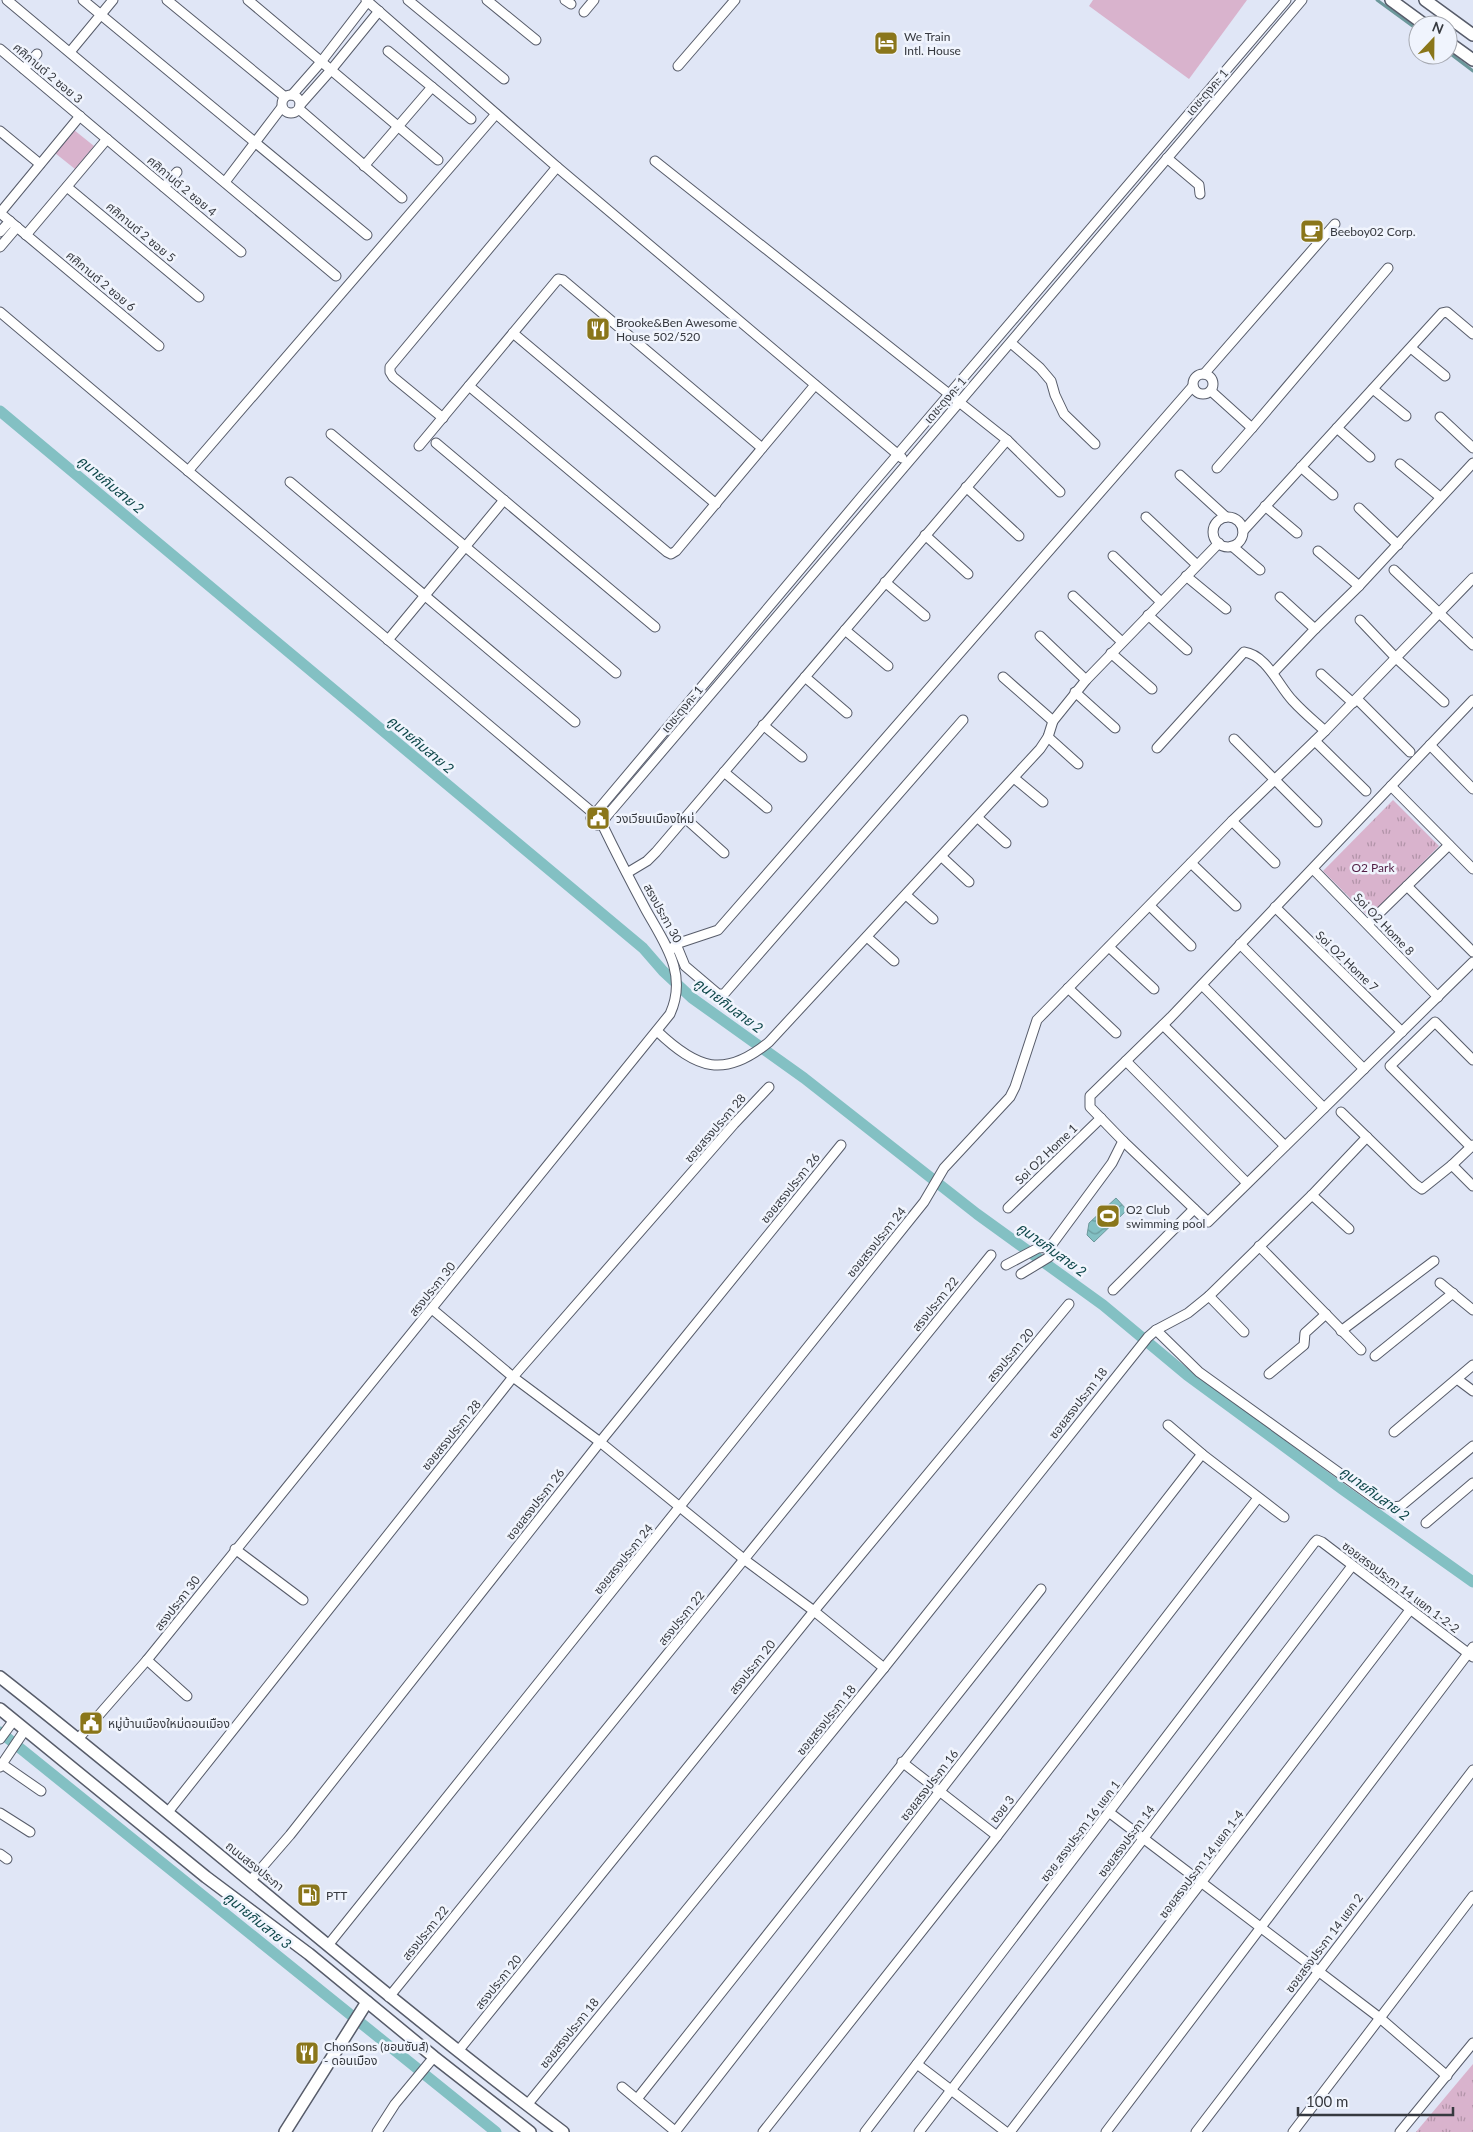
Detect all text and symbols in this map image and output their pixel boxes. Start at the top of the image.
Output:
north arrow [1408,15,1458,65]
text: N [1430,18,1446,37]
place label: We Train Intl. House [904,29,961,58]
hotel icon: We Train Intl. House [873,30,899,56]
street label: ศศิกานต์ 2 ซอย 3 [10,40,86,106]
street label: เดชะตุงคะ 1 [1183,66,1231,118]
street label: ศศิกานต์ 2 ซอย 4 [144,153,220,219]
street label: ศศิกานต์ 2 ซอย 5 [103,199,179,265]
cafe icon: Beeboy02 Corp. [1299,218,1325,244]
place label: Beeboy02 Corp. [1330,224,1416,239]
street label: ศศิกานต์ 2 ซอย 6 [63,248,139,314]
place label: Brooke&Ben Awesome House 502/520 [616,315,737,344]
restaurant icon: Brooke&Ben Awesome House 502/520 [585,316,611,342]
street label: เดชะตุงคะ 1 [921,374,969,426]
water label: คูนายกิมสาย 2 [74,451,148,517]
street label: เดชะตุงคะ 1 [658,682,706,736]
water label: คูนายกิมสาย 2 [384,711,458,777]
public building icon: วงเวียนเมืองใหม่ [585,805,611,831]
place label: วงเวียนเมืองใหม่ [616,811,694,826]
park label: O2 Park [1351,860,1395,875]
street label: สรงประภา 30 [641,881,685,945]
street label: Soi O2 Home 8 [1351,890,1418,958]
street label: Soi O2 Home 7 [1313,928,1381,995]
water label: คูนายกิมสาย 2 [691,974,767,1037]
street label: ซอยสรงประภา 28 [681,1091,749,1165]
street label: Soi O2 Home 1 [1012,1120,1080,1187]
street label: ซอยสรงประภา 26 [757,1150,823,1226]
place label: O2 Club swimming pool [1126,1202,1205,1231]
sports icon: O2 Club swimming pool [1095,1203,1121,1229]
street label: ซอยสรงประภา 24 [843,1204,909,1280]
water label: คูนายกิมสาย 2 [1013,1218,1090,1281]
street label: สรงประภา 30 [406,1259,458,1319]
street label: สรงประภา 22 [909,1274,961,1334]
street label: สรงประภา 20 [983,1325,1037,1385]
street label: ซอยสรงประภา 18 [1046,1364,1110,1442]
street label: ซอยสรงประภา 28 [418,1397,484,1473]
water label: คูนายกิมสาย 2 [1336,1462,1413,1525]
street label: ซอยสรงประภา 26 [503,1465,567,1543]
street label: ซอยสรงประภา 24 [590,1521,656,1597]
street label: ซอยสรงประภา 14 แยก 1-2-2 [1339,1538,1463,1636]
street label: สรงประภา 30 [151,1573,203,1633]
street label: สรงประภา 22 [655,1588,707,1648]
street label: สรงประภา 20 [726,1637,778,1697]
street label: ซอยสรงประภา 18 [793,1682,859,1758]
public building icon: หมู่บ้านเมืองใหม่ดอนเมือง [78,1710,104,1736]
place label: หมู่บ้านเมืองใหม่ดอนเมือง [108,1716,230,1731]
street label: ซอยสรงประภา 16 [897,1746,961,1824]
street label: ซอย สรงประภา 16 แยก 1 [1037,1777,1123,1885]
street label: ซอย 3 [987,1792,1017,1826]
street label: ซอยสรงประภา 14 [1094,1802,1158,1880]
street label: ซอยสรงประภา 14 แยก 1-4 [1155,1807,1247,1921]
street label: ถนนสรงประภา [223,1838,287,1894]
fuel station icon: PTT [296,1882,322,1908]
water label: คูนายกิมสาย 3 [220,1888,295,1953]
place label: PTT [326,1888,347,1903]
street label: ซอยสรงประภา 14 แยก 2 [1282,1891,1366,1995]
street label: สรงประภา 22 [399,1903,451,1963]
street label: สรงประภา 20 [472,1952,524,2012]
street label: ซอยสรงประภา 18 [536,1995,602,2071]
place label: ChonSons (ชอนซันส์) - ดอนเมือง [324,2039,429,2068]
restaurant icon: ChonSons (ชอนซันส์) - ดอนเมือง [294,2040,320,2066]
scale bar [1298,2084,1453,2116]
text: 100 m [1306,2092,1348,2110]

